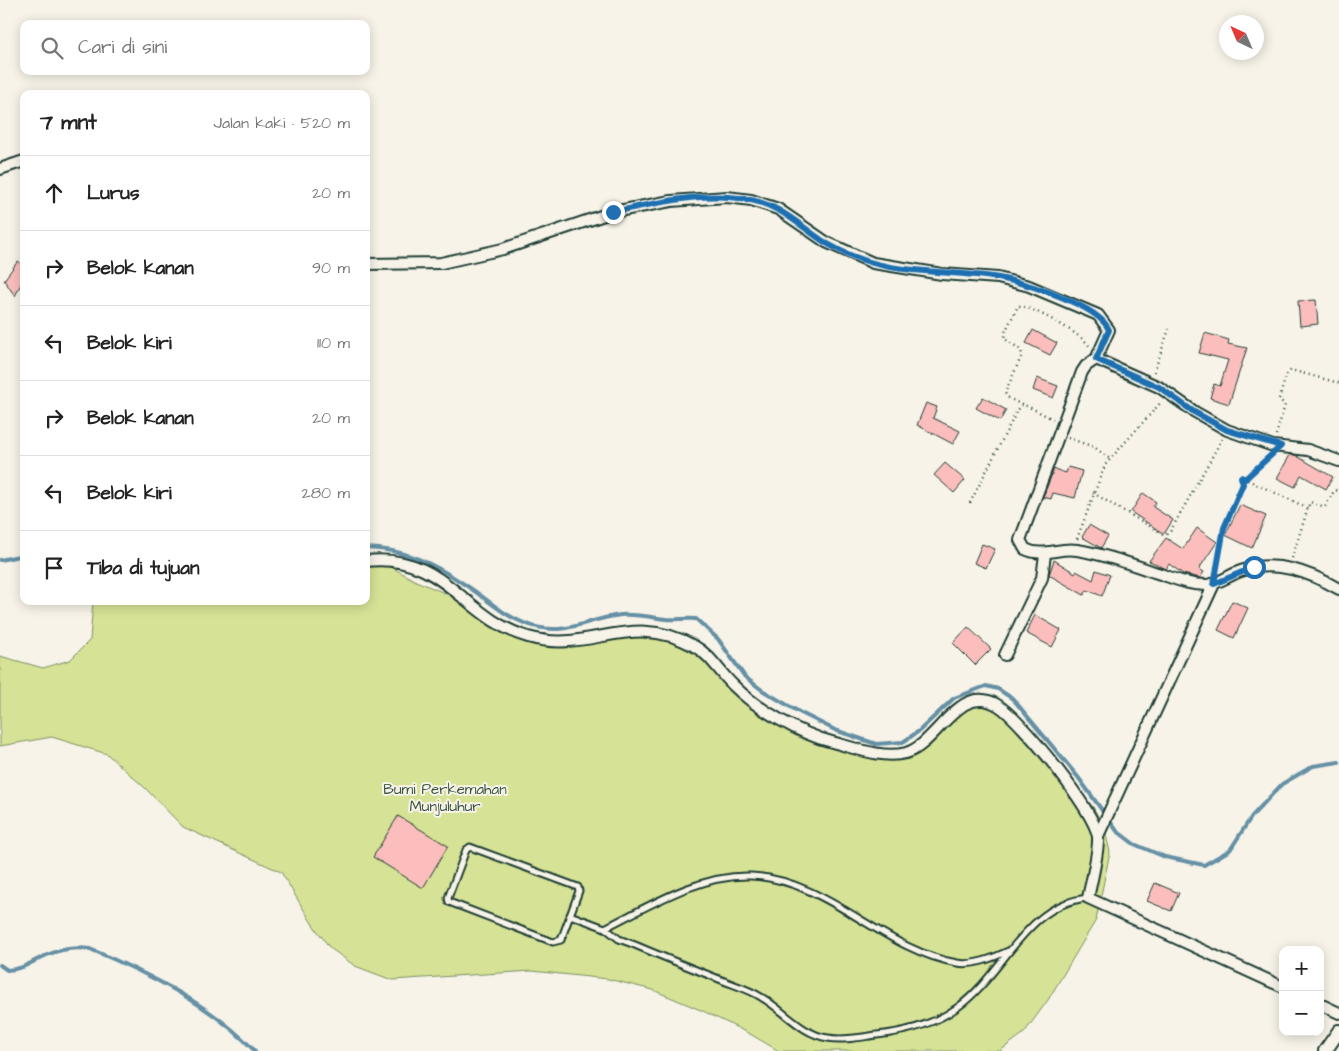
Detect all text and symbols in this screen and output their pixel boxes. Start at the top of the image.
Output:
north arrow [1219,15,1264,60]
search box [20,20,370,75]
icon: search [38,34,66,62]
text: Cari di sini [78,34,167,61]
text: 7 mnt [40,108,97,137]
text: Jalan kaki · 520 m [214,112,350,134]
icon: ahead [40,179,68,207]
text: Lurus [87,180,139,207]
text: 20 m [312,182,350,204]
route end [602,201,625,224]
icon: right [40,254,68,282]
text: Belok kanan [87,255,194,282]
text: 90 m [312,257,350,279]
icon: left [40,329,68,357]
text: Belok kiri [87,330,172,357]
text: 110 m [317,332,350,354]
icon: right [40,404,68,432]
text: Belok kanan [87,405,194,432]
text: 20 m [312,407,350,429]
icon: left [40,479,68,507]
text: Belok kiri [87,480,172,507]
text: 280 m [302,482,350,504]
icon: arrive [40,554,68,582]
text: Tiba di tujuan [87,555,199,582]
route start [1243,556,1266,579]
park label: Bumi Perkemahan Munjuluhur [383,779,507,817]
map controls [1279,946,1324,1036]
button: + [1279,946,1324,991]
button: − [1279,991,1324,1036]

